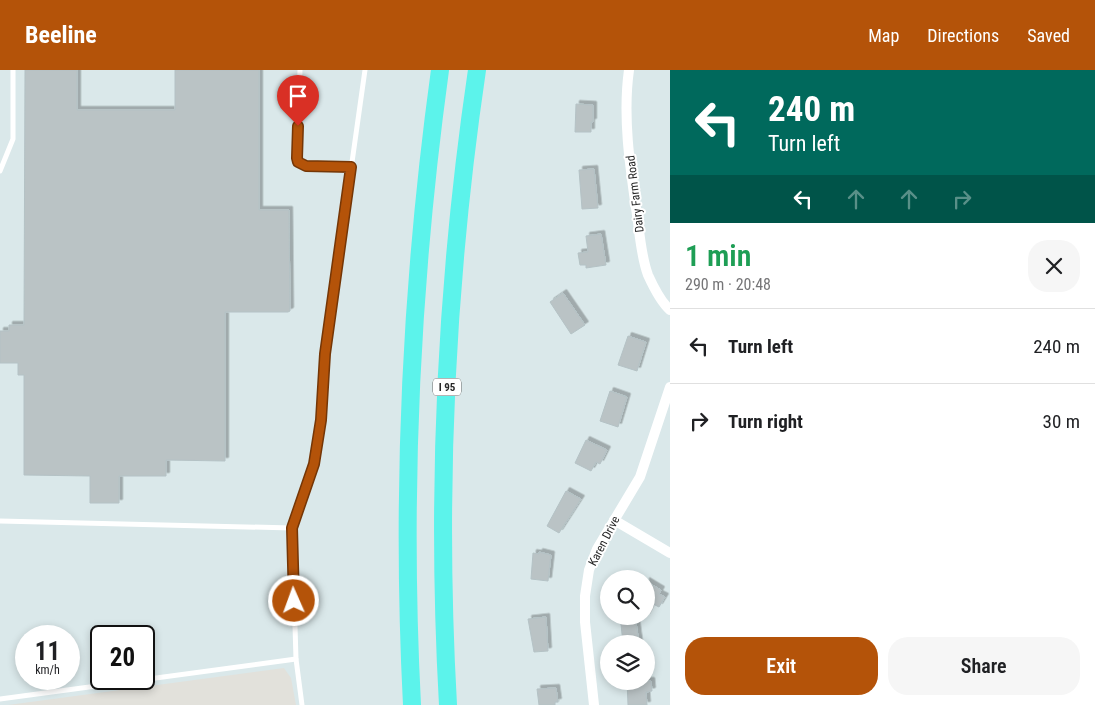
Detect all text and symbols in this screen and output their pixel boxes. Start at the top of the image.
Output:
text: Beeline [25,21,97,49]
text: Map [868,25,899,46]
text: Directions [927,25,999,46]
text: Saved [1027,25,1070,46]
pin [277,75,319,126]
icon: arrive [284,82,312,110]
text: 240 m [768,89,855,130]
icon: left [685,90,750,155]
text: Turn left [768,131,840,156]
street label: Dairy Farm Road [623,155,647,233]
icon: left [789,185,817,213]
icon: ahead [842,185,870,213]
icon: ahead [895,185,923,213]
icon: right [948,185,976,213]
text: 1 min [685,238,751,273]
button: close [1028,240,1080,292]
text: 290 m · 20:48 [685,275,771,294]
icon: left [685,332,713,360]
text: Turn left [728,335,793,358]
text: 240 m [1033,335,1080,358]
road number: I 95 [433,378,461,396]
icon: right [685,407,713,435]
text: Turn right [728,410,803,433]
text: 30 m [1043,410,1080,433]
street label: Karen Drive [586,513,623,568]
map controls [600,570,655,690]
button: search [600,570,655,625]
position arrow [267,574,319,626]
speed limit sign: 20 [90,625,155,690]
button: layers [600,635,655,690]
text: 11 [35,637,60,666]
button: Exit [685,637,878,695]
button: Share [888,637,1080,695]
text: km/h [35,663,60,677]

